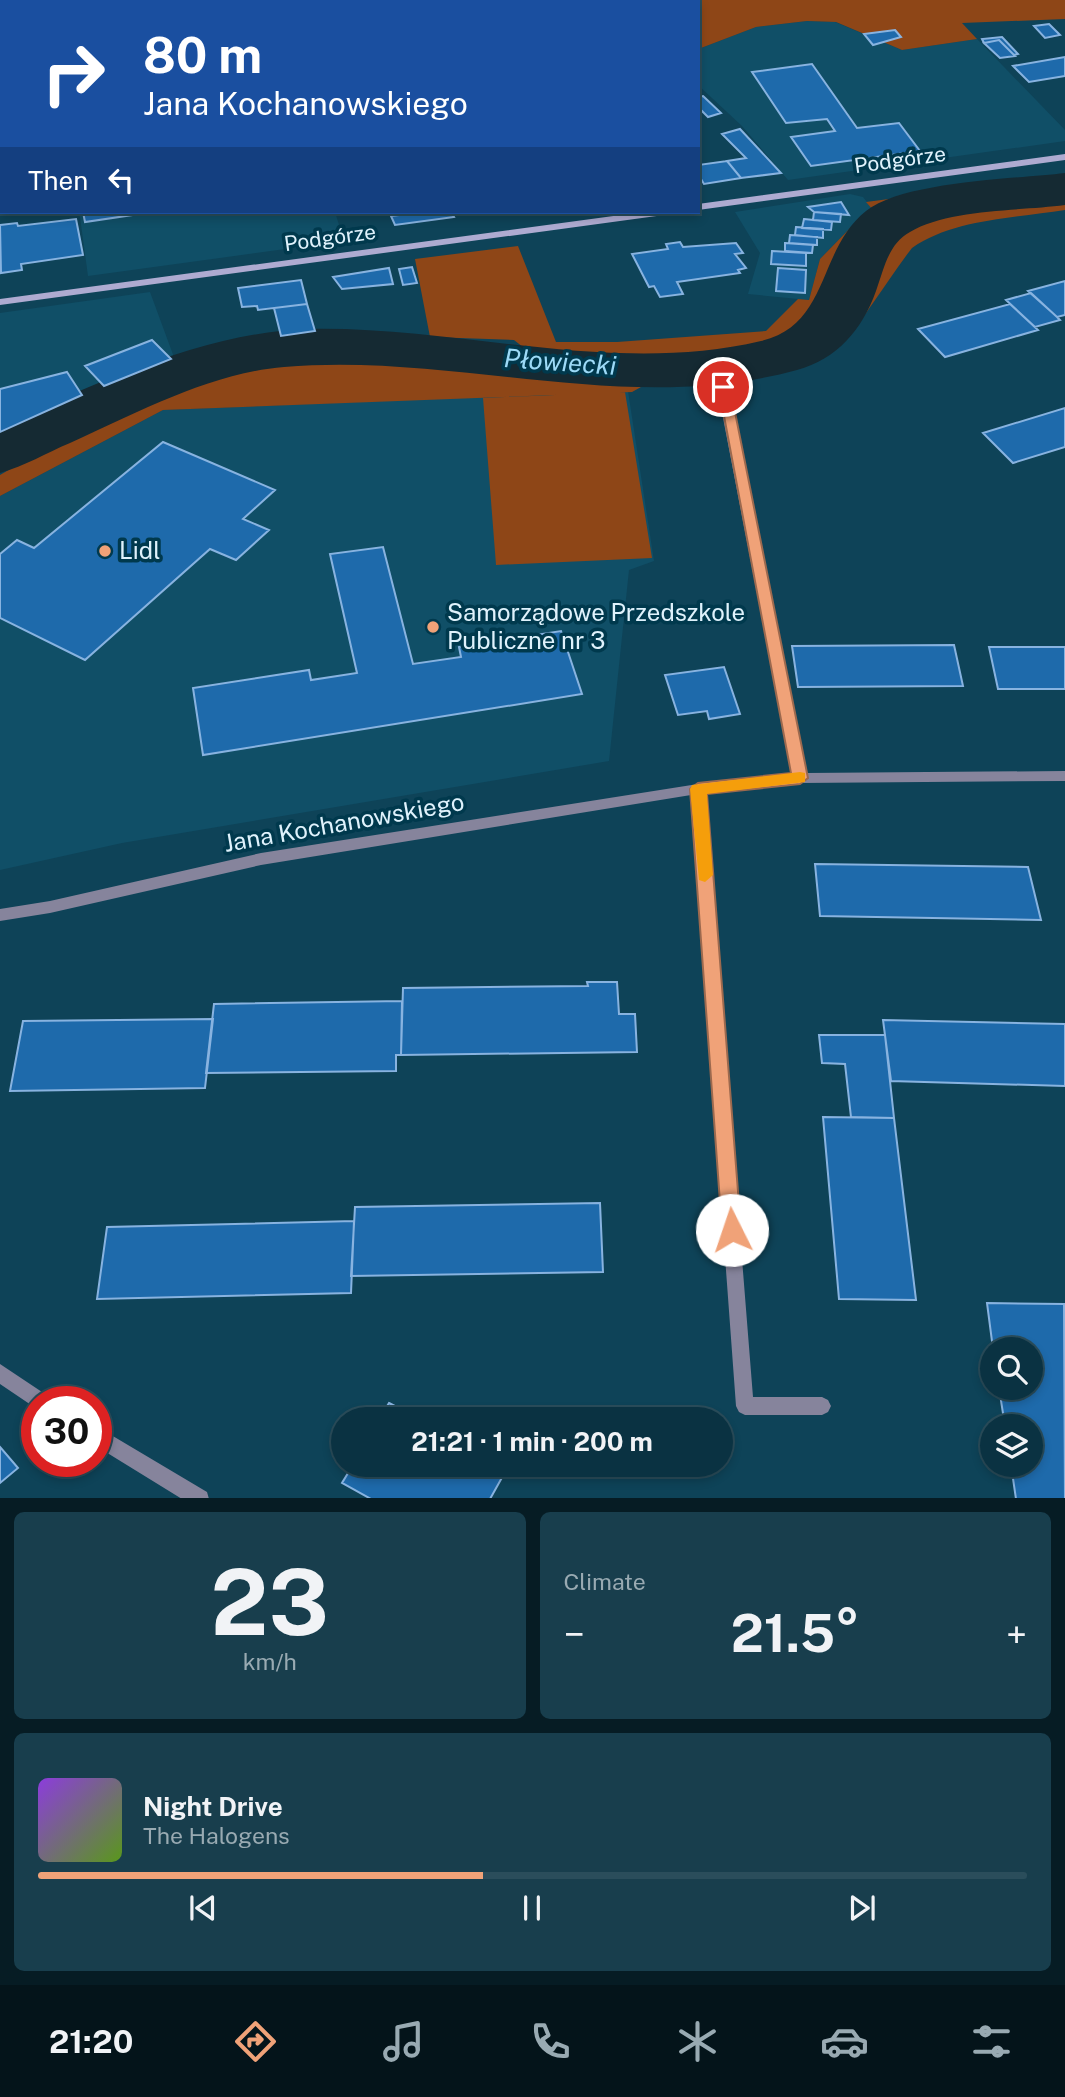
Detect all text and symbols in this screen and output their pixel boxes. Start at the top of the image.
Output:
text: 80 m [143,26,262,84]
icon: right [28,28,119,119]
text: Jana Kochanowskiego [143,85,468,122]
street label: Podgórze [852,141,947,178]
icon: left [102,161,140,199]
text: Then [28,165,88,196]
street label: Podgórze [282,219,377,256]
water label: Płowiecki [503,342,618,381]
pin [693,357,753,417]
icon: arrive [704,368,742,406]
place label: Lidl [119,536,161,564]
marker: Lidl [97,543,113,559]
place label: Samorządowe Przedszkole Publiczne nr 3 [447,598,745,654]
marker: Samorządowe Przedszkole Publiczne nr 3 [425,619,441,635]
street label: Jana Kochanowskiego [221,787,466,857]
position arrow [695,1193,769,1267]
map controls [980,1337,1043,1477]
button: search [980,1337,1043,1400]
speed limit sign: 30 [21,1386,112,1477]
button: layers [980,1414,1043,1477]
text: 21:21 · 1 min · 200 m [411,1426,653,1457]
text: 23 [211,1549,329,1655]
text: Climate [564,1568,646,1595]
text: 21.5° [731,1603,860,1664]
text: − [564,1612,585,1657]
text: + [1006,1612,1027,1657]
text: km/h [243,1648,297,1675]
text: Night Drive [143,1791,283,1822]
text: The Halogens [143,1822,290,1849]
icon: previous [184,1889,222,1927]
icon: pause [513,1889,551,1927]
icon: next [843,1889,881,1927]
icon: directions [231,2017,280,2066]
icon: music [379,2017,428,2066]
icon: phone [526,2017,575,2066]
icon: climate [673,2017,722,2066]
icon: car [820,2017,869,2066]
icon: filters [967,2017,1016,2066]
text: 21:20 [49,2023,133,2060]

